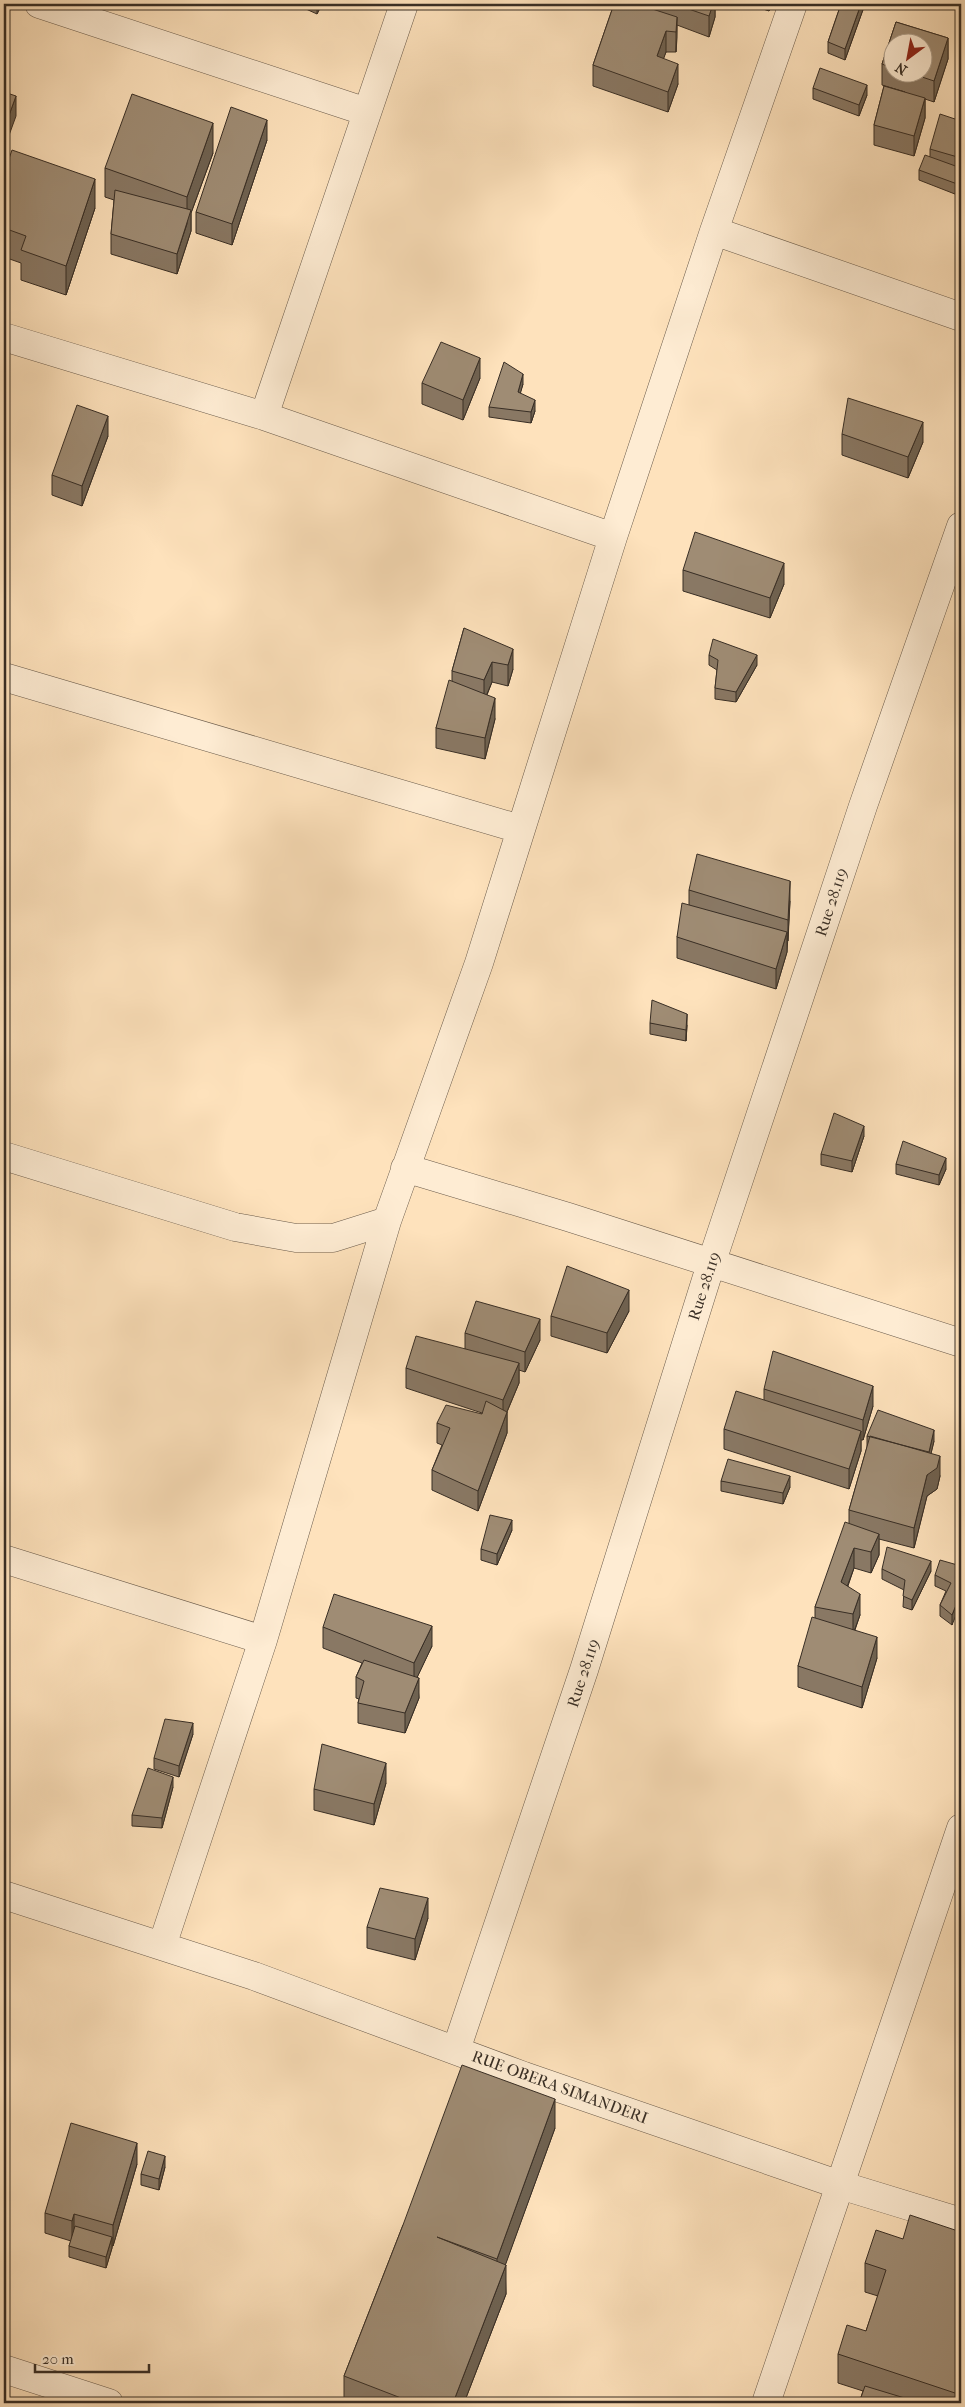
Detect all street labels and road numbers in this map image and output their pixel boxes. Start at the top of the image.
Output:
street label: Rue 28.119 [811,865,851,939]
street label: Rue 28.119 [684,1249,724,1323]
street label: Rue 28.119 [563,1636,603,1710]
street label: RUE OBERA SIMANDERI [469,2046,651,2128]

